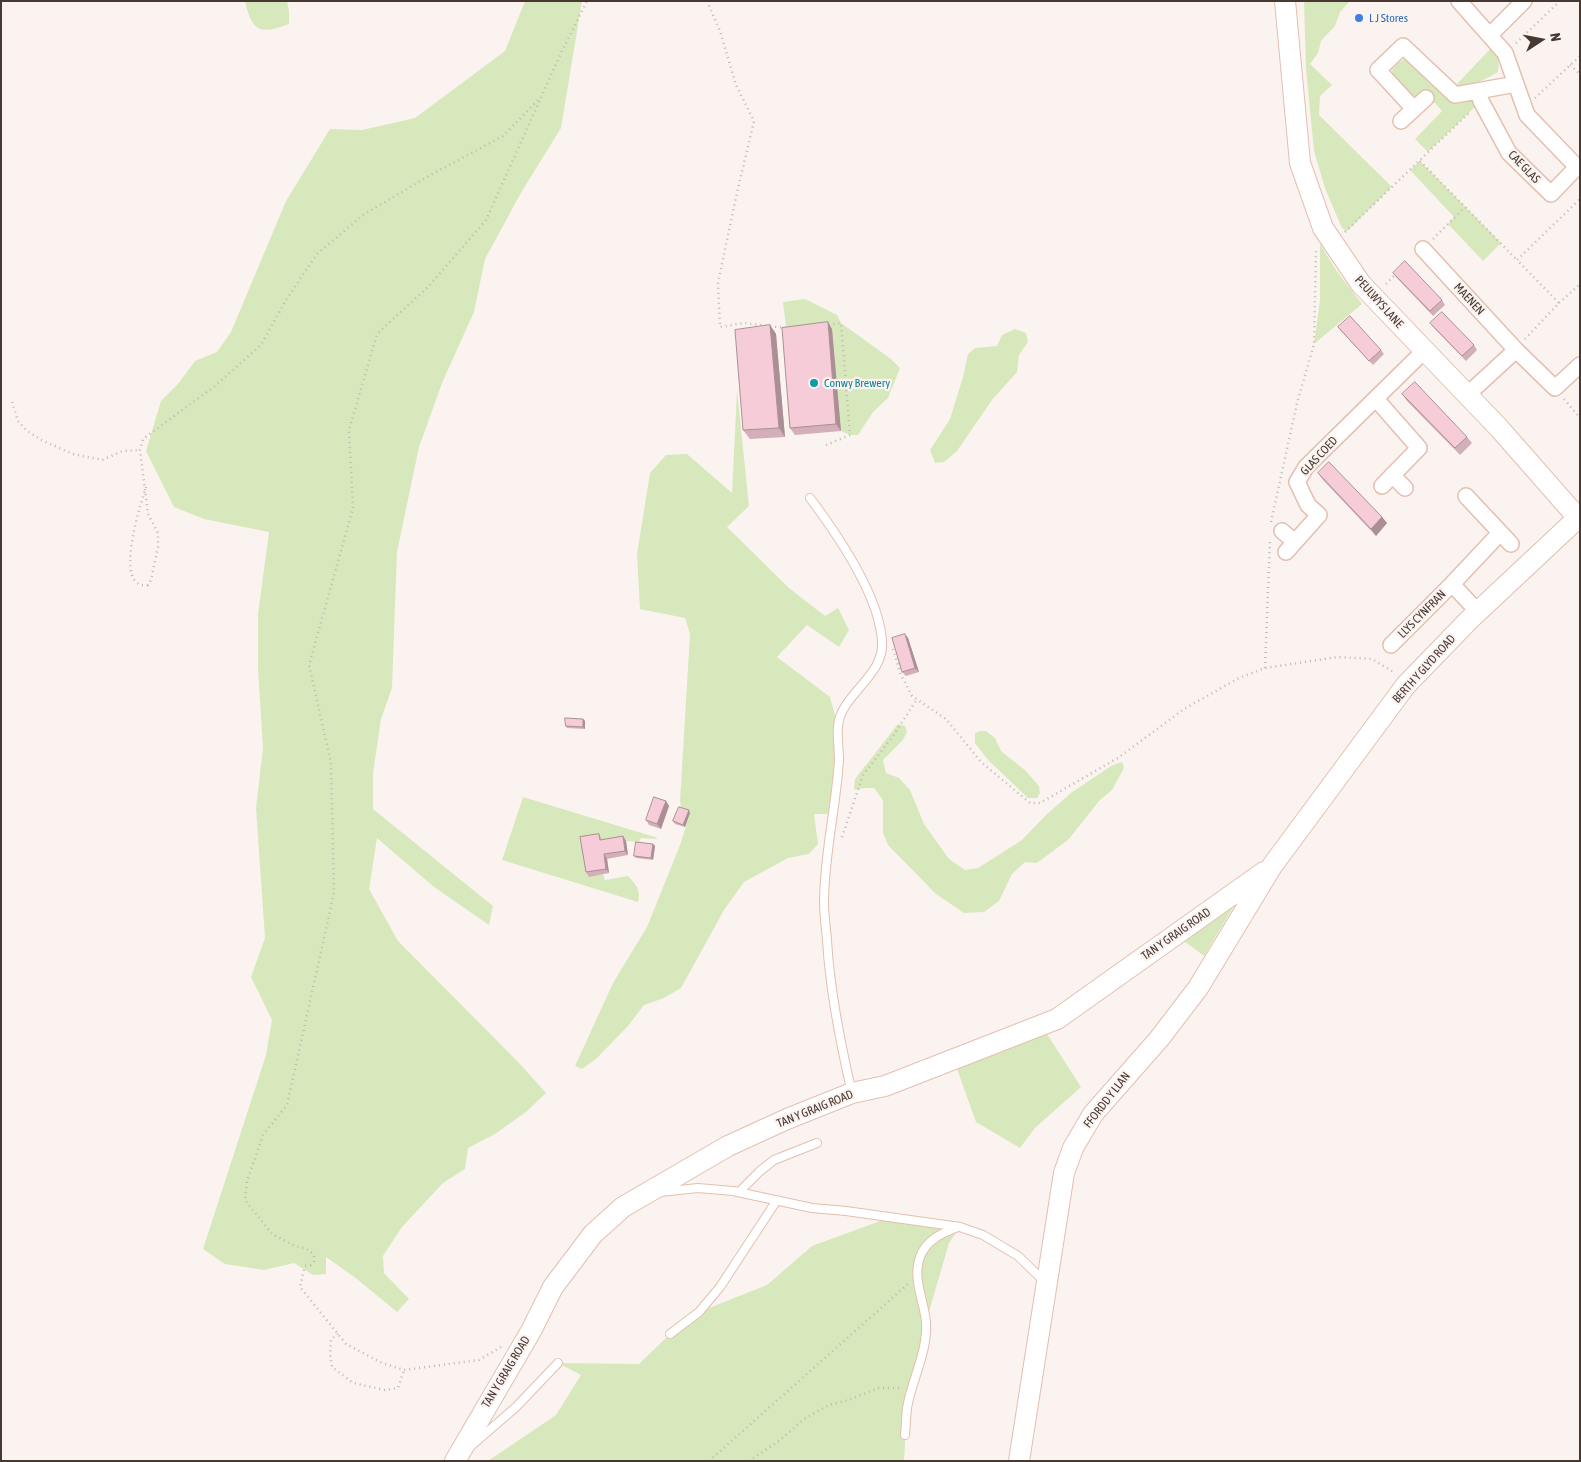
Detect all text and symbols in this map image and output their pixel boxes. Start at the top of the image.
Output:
place label: L J Stores [1369,11,1408,25]
marker: L J Stores [1353,12,1365,24]
north arrow [1516,15,1566,65]
text: N [1547,32,1564,43]
street label: CAE GLAS [1505,148,1543,186]
street label: PEULWYS LANE [1352,273,1406,331]
street label: MAENEN [1451,280,1487,318]
place label: Conwy Brewery [824,376,890,390]
marker: Conwy Brewery [808,377,820,389]
street label: GLAS COED [1298,434,1340,478]
street label: LLYS CYNFRAN [1395,587,1449,641]
street label: BERTH Y GLYD ROAD [1390,632,1458,706]
street label: TAN Y GRAIG ROAD [1139,905,1213,963]
street label: FFORDD Y LLAN [1081,1069,1133,1131]
street label: TAN Y GRAIG ROAD [775,1087,855,1131]
street label: TAN Y GRAIG ROAD [479,1334,533,1410]

